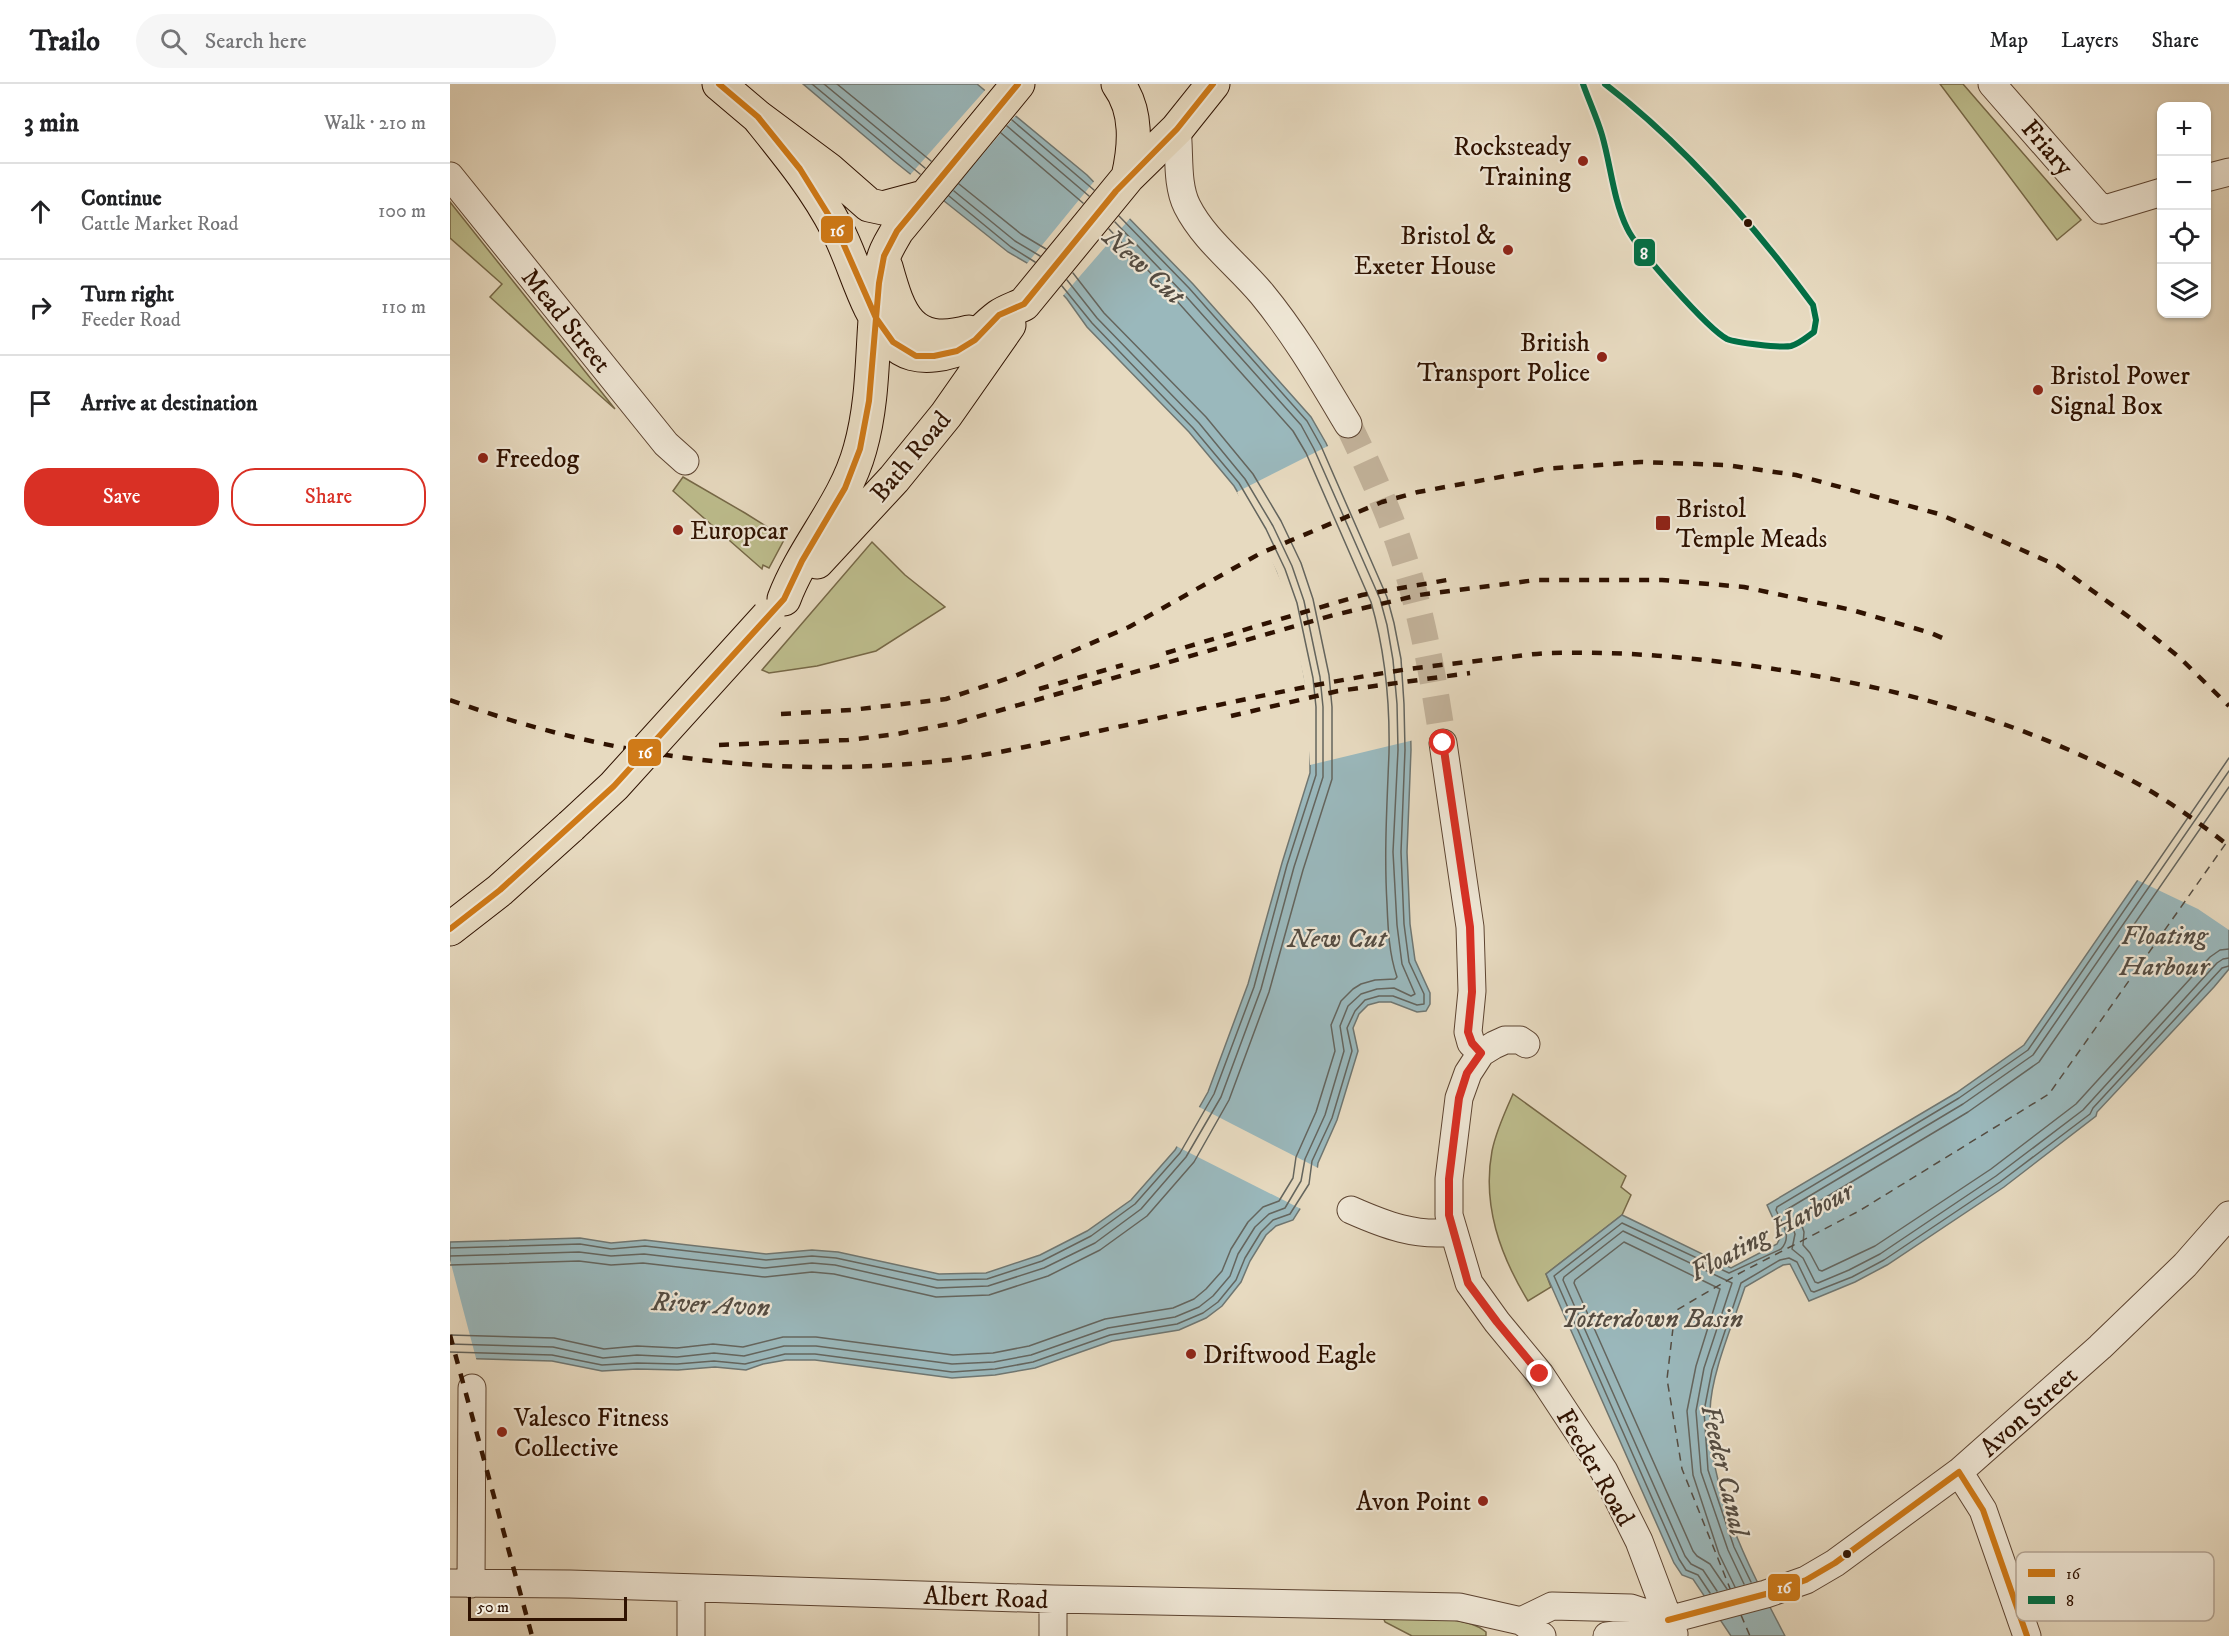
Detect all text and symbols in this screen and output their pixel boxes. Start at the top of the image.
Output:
search box [136,14,556,68]
text: Trailo [30,24,100,59]
icon: search [157,25,190,58]
text: Search here [205,28,307,55]
text: Map [1989,28,2028,54]
text: Layers [2061,28,2119,54]
text: Share [2152,28,2199,54]
map controls [2157,102,2211,318]
button: + [2157,102,2211,156]
text: 3 min [24,107,79,140]
text: Walk · 210 m [324,111,426,136]
street label: Friary [2013,113,2081,183]
place label: Rocksteady Training [1453,131,1572,194]
marker: Rocksteady Training [1576,154,1590,168]
button: − [2157,156,2211,210]
text: Continue [81,185,162,212]
icon: ahead [24,195,57,228]
text: 100 m [378,199,426,224]
button: locate [2157,210,2211,264]
text: Cattle Market Road [81,212,238,237]
line badge: 16 [820,215,854,244]
unlabelled marker [1742,217,1754,229]
water label: New Cut [1094,220,1193,314]
place label: Bristol & Exeter House [1354,220,1496,283]
text: 16 [830,221,846,241]
line badge: 8 [1633,238,1656,267]
marker: Bristol & Exeter House [1501,243,1515,257]
text: 8 [1640,244,1648,264]
street label: Mead Street [514,262,618,380]
button: layers [2157,264,2211,318]
text: Turn right [81,281,174,308]
icon: right [24,291,57,324]
text: 110 m [381,295,426,320]
text: Feeder Road [81,308,181,333]
place label: British Transport Police [1417,327,1590,390]
marker: British Transport Police [1595,350,1609,364]
place label: Bristol Power Signal Box [2050,360,2190,423]
marker: Bristol Power Signal Box [2031,383,2045,397]
icon: arrive [24,387,57,420]
text: Arrive at destination [81,390,258,417]
street label: Bath Road [864,405,959,509]
place label: Freedog [495,443,579,476]
marker: Freedog [476,451,490,465]
button: Save [24,468,219,526]
button: Share [231,468,426,526]
place label: Bristol Temple Meads [1676,493,1827,556]
marker: Bristol Temple Meads [1654,514,1672,532]
place label: Europcar [690,515,789,548]
marker: Europcar [671,523,685,537]
route start [1429,729,1455,755]
line badge: 16 [627,738,662,767]
text: 16 [638,743,654,763]
water label: Floating Harbour [2118,919,2211,984]
water label: New Cut [1286,922,1388,956]
water label: Floating Harbour [1683,1173,1862,1289]
water label: River Avon [650,1285,771,1325]
water label: Totterdown Basin [1561,1302,1744,1336]
place label: Driftwood Eagle [1203,1339,1376,1372]
marker: Driftwood Eagle [1184,1347,1198,1361]
street label: Avon Street [1973,1359,2085,1465]
route end [1526,1360,1552,1386]
water label: Feeder Canal [1692,1401,1756,1542]
place label: Valesco Fitness Collective [513,1402,669,1465]
street label: Feeder Road [1548,1403,1641,1532]
marker: Valesco Fitness Collective [495,1425,509,1439]
place label: Avon Point [1356,1486,1471,1519]
marker: Avon Point [1476,1494,1490,1508]
unlabelled marker [1841,1548,1853,1560]
legend [2016,1552,2214,1621]
text: 16 [2066,1564,2081,1584]
line badge: 16 [1767,1573,1801,1602]
text: 16 [1777,1578,1793,1598]
street label: Albert Road [923,1580,1049,1617]
text: 8 [2066,1591,2074,1611]
scale bar [468,1594,627,1622]
text: 50 m [477,1597,509,1617]

